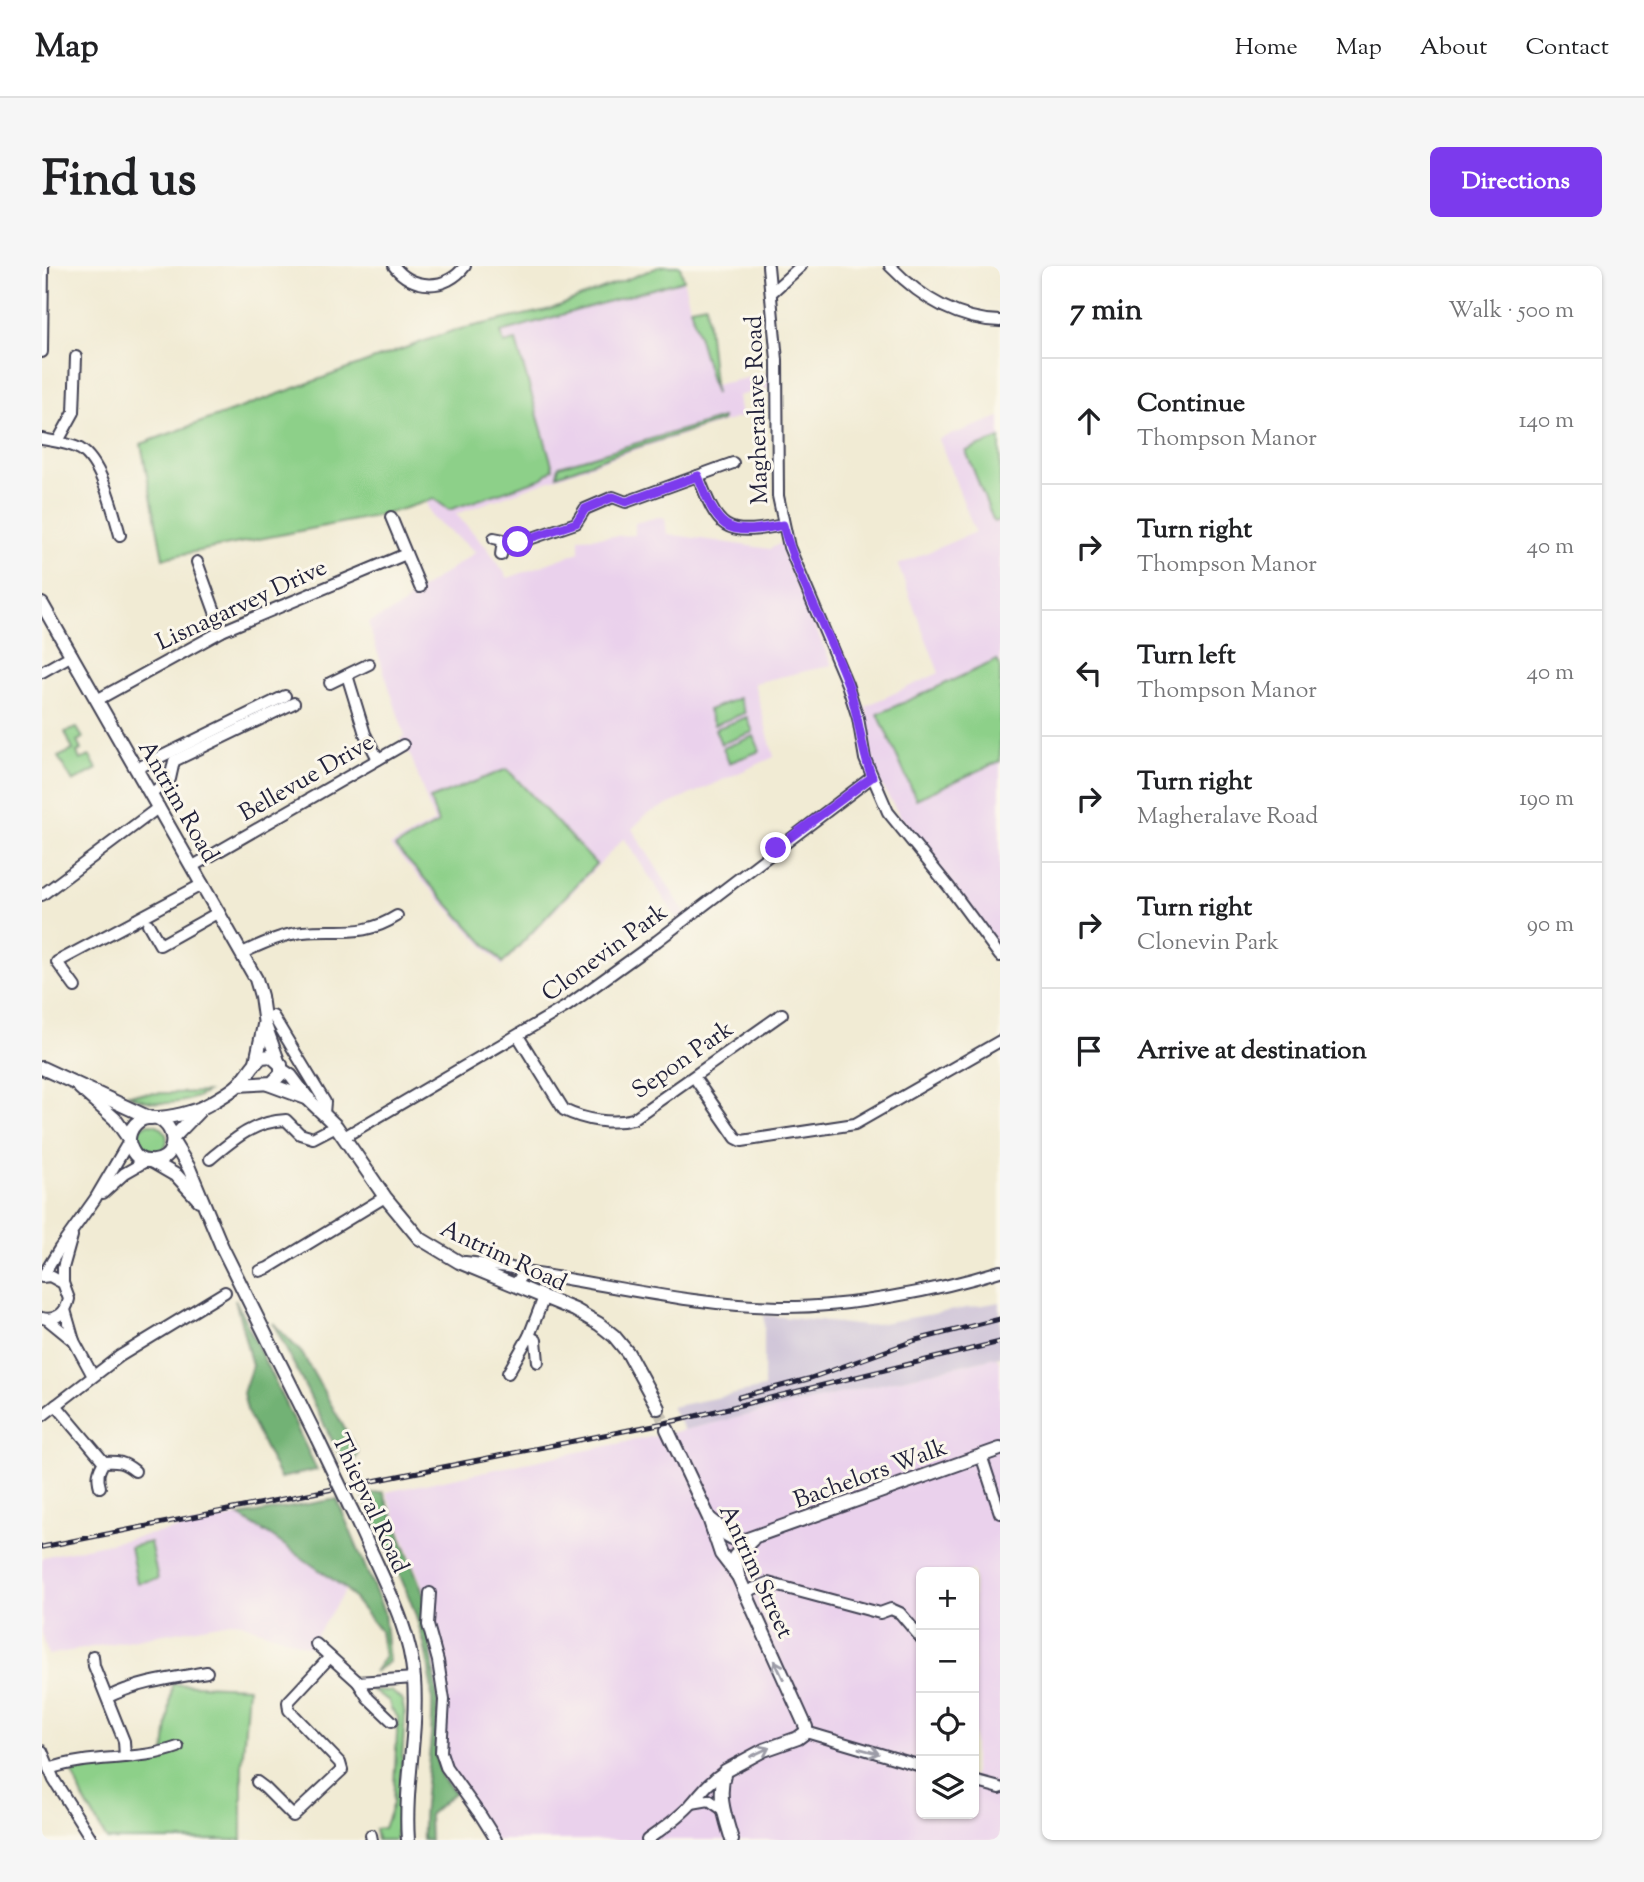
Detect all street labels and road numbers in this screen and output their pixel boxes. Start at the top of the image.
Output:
street label: Magheralave Road [738,314,778,505]
street label: Lisnagarvey Drive [151,551,333,660]
street label: Bellevue Drive [233,726,381,831]
street label: Antrim Road [128,734,226,870]
street label: Clonevin Park [535,896,675,1011]
street label: Sepon Park [626,1013,741,1108]
street label: Antrim Road [434,1213,573,1301]
street label: Thiepval Road [322,1428,417,1580]
street label: Bachelors Walk [789,1431,952,1518]
street label: Antrim Street [709,1499,801,1644]

